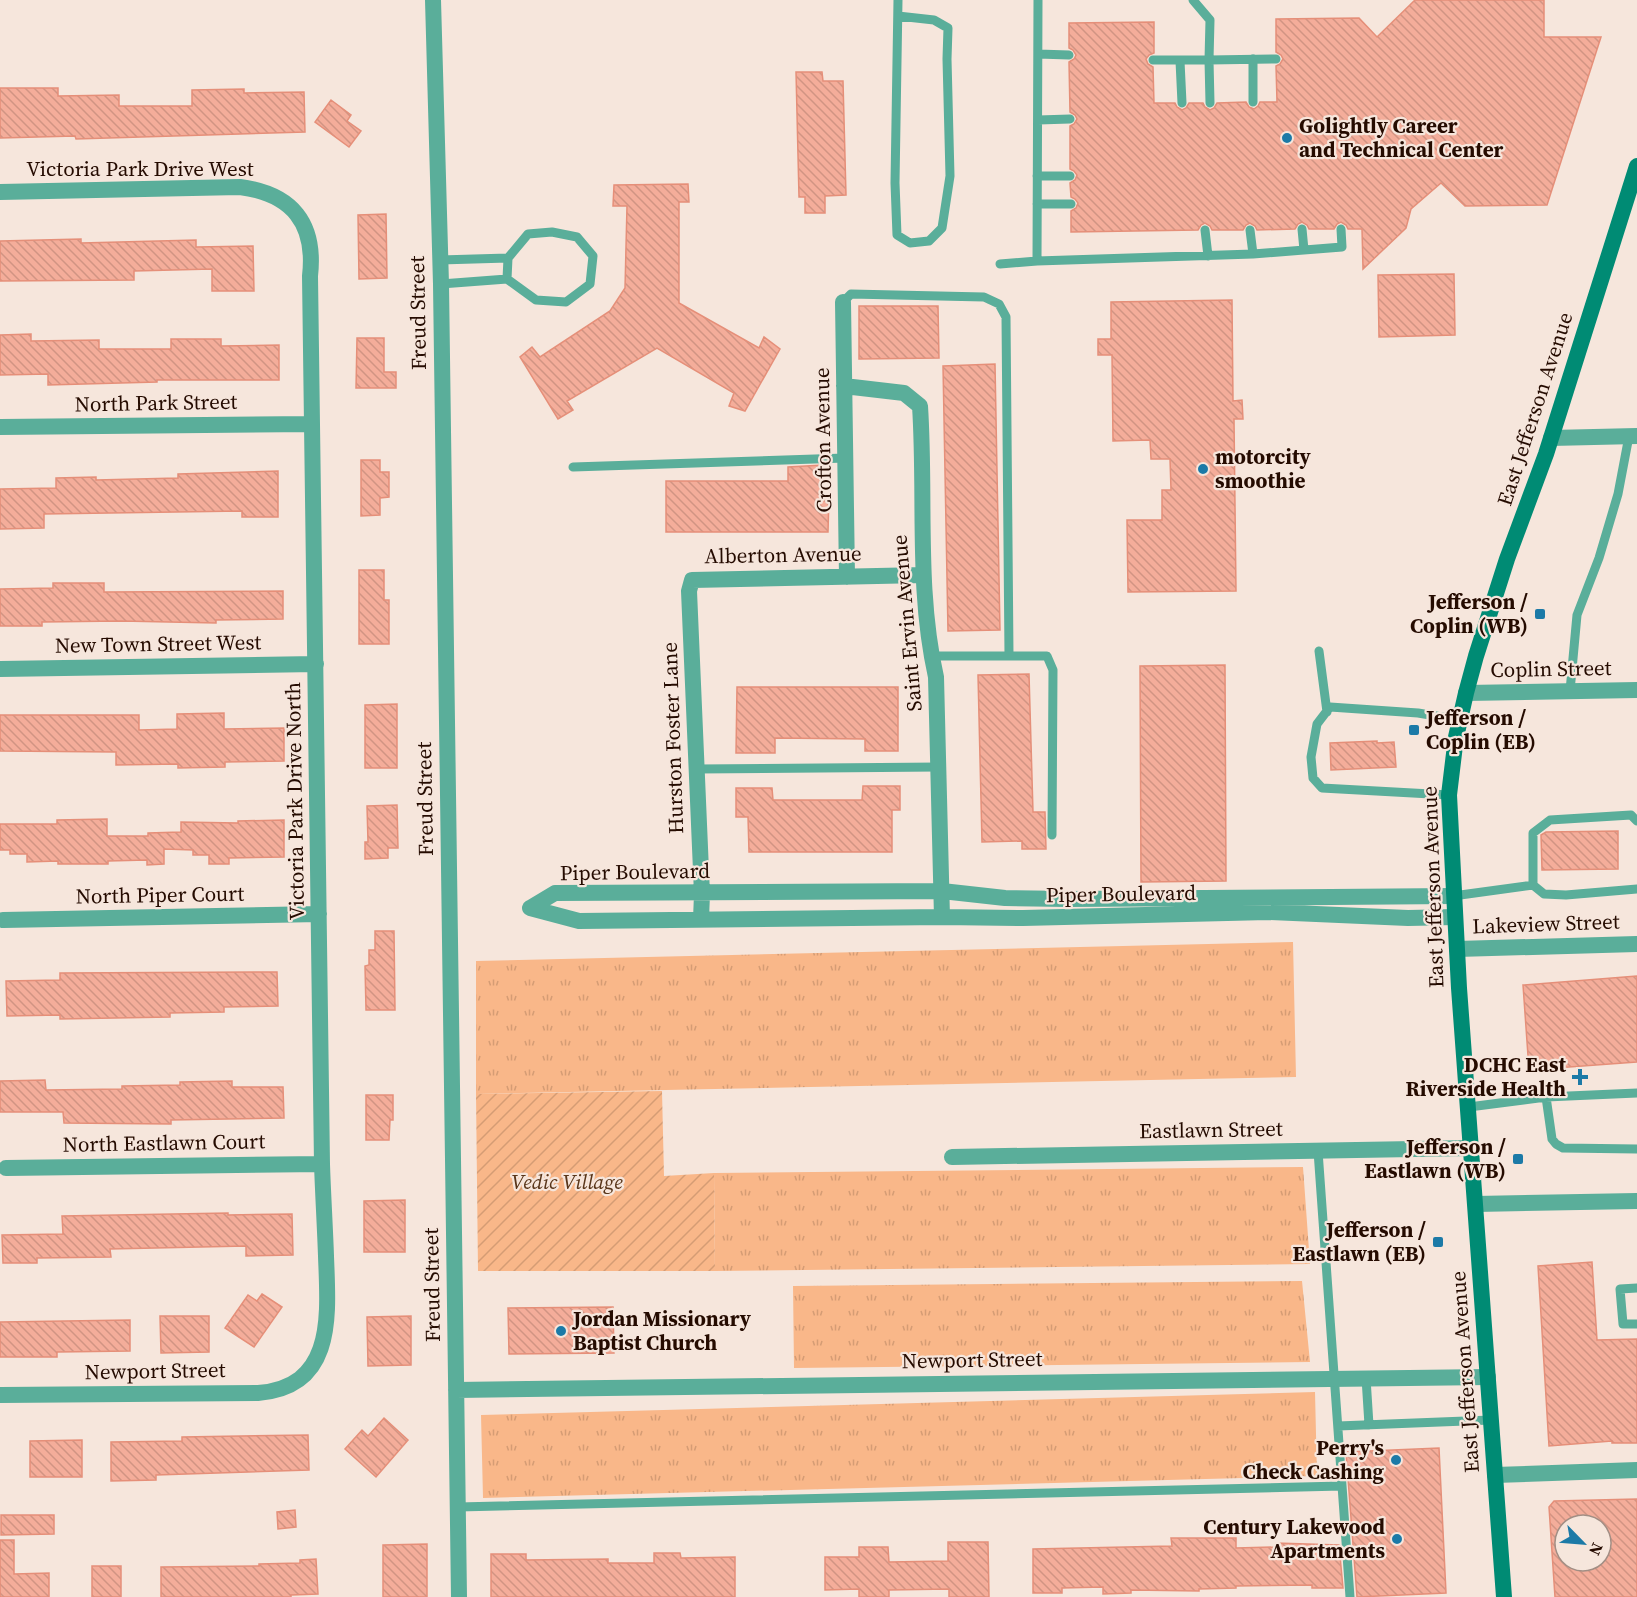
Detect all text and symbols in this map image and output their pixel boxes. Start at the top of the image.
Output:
place label: Golightly Career and Technical Center [1299,111,1504,164]
marker: Golightly Career and Technical Center [1280,131,1294,145]
street label: Victoria Park Drive West [26,154,254,183]
street label: Freud Street [402,255,433,370]
street label: East Jefferson Avenue [1489,308,1580,509]
street label: Crofton Avenue [807,367,838,513]
street label: North Park Street [74,387,238,418]
place label: motorcity smoothie [1215,442,1312,495]
marker: motorcity smoothie [1196,462,1210,476]
street label: Saint Ervin Avenue [884,534,929,713]
street label: Alberton Avenue [704,539,862,570]
place label: Jefferson / Coplin (WB) [1410,587,1528,640]
marker: Jefferson / Coplin (WB) [1533,607,1547,621]
street label: New Town Street West [54,627,262,660]
street label: Hurston Foster Lane [655,642,690,834]
street label: Coplin Street [1490,653,1612,684]
street label: Victoria Park Drive North [278,682,311,920]
place label: Jefferson / Coplin (EB) [1424,703,1536,756]
marker: Jefferson / Coplin (EB) [1407,723,1421,737]
street label: Freud Street [409,741,440,856]
street label: East Jefferson Avenue [1414,785,1451,989]
street label: Piper Boulevard [560,856,710,887]
street label: Piper Boulevard [1046,878,1196,909]
street label: North Piper Court [75,879,245,910]
street label: Lakeview Street [1472,906,1620,941]
place label: DCHC East Riverside Health [1405,1050,1566,1103]
marker: DCHC East Riverside Health [1571,1068,1589,1086]
street label: Eastlawn Street [1139,1114,1283,1145]
street label: North Eastlawn Court [62,1126,266,1159]
place label: Jefferson / Eastlawn (WB) [1364,1132,1506,1185]
marker: Jefferson / Eastlawn (WB) [1511,1152,1525,1166]
park label: Vedic Village [511,1167,623,1196]
place label: Jefferson / Eastlawn (EB) [1292,1215,1426,1268]
street label: Freud Street [416,1227,447,1342]
marker: Jefferson / Eastlawn (EB) [1431,1235,1445,1249]
street label: East Jefferson Avenue [1443,1270,1486,1474]
place label: Jordan Missionary Baptist Church [571,1304,752,1357]
marker: Jordan Missionary Baptist Church [554,1324,568,1338]
street label: Newport Street [901,1344,1043,1375]
street label: Newport Street [84,1355,226,1386]
place label: Perry's Check Cashing [1242,1433,1385,1486]
marker: Perry's Check Cashing [1389,1453,1403,1467]
place label: Century Lakewood Apartments [1203,1512,1386,1565]
north arrow [1553,1513,1613,1573]
marker: Century Lakewood Apartments [1390,1532,1404,1546]
text: N [1584,1539,1609,1560]

